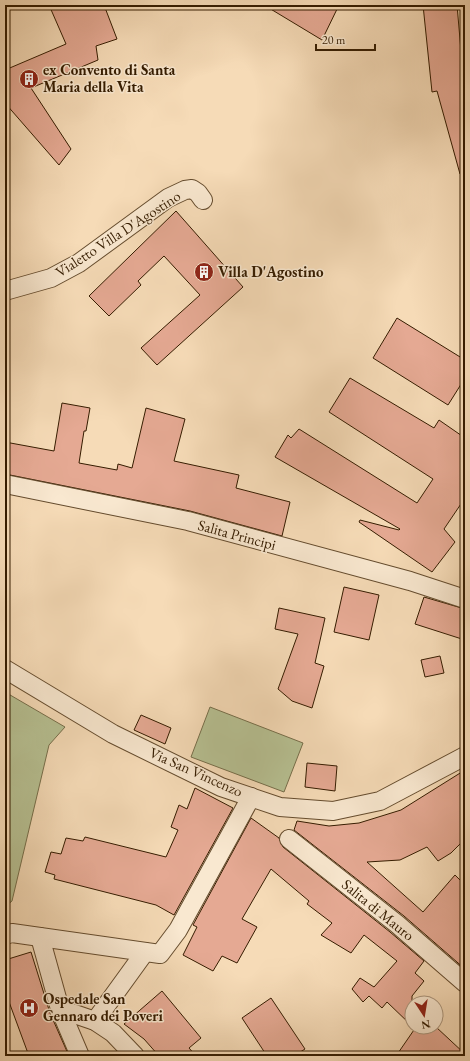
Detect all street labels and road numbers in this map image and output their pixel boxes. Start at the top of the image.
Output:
street label: Vialetto Villa D'Agostino [52,186,184,281]
street label: Salita Principi [196,515,279,554]
street label: Via San Vincenzo [146,742,246,801]
street label: Salita di Mauro [338,875,418,945]

